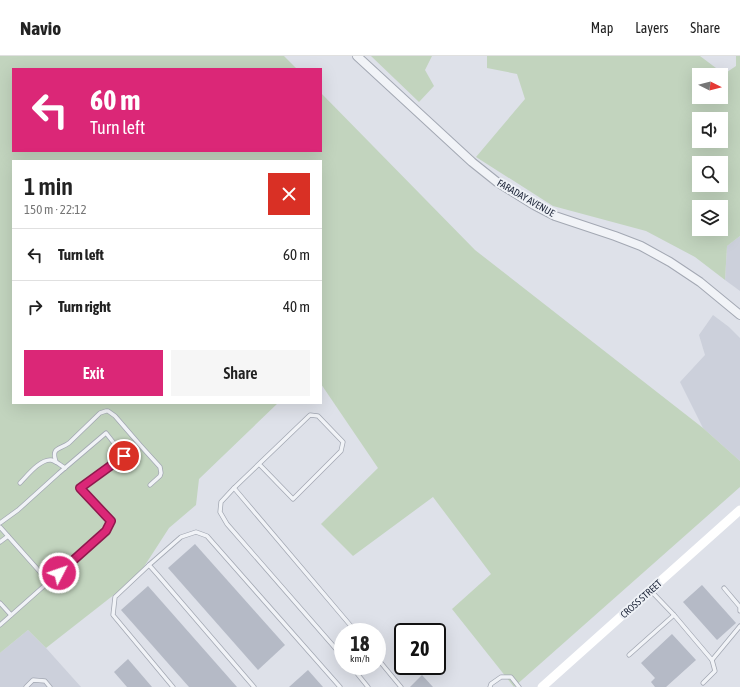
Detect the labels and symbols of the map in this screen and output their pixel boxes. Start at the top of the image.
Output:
north arrow [692,68,728,104]
street label: FARADAY AVENUE [495,177,557,219]
pin [107,439,141,473]
position arrow [38,552,80,594]
street label: CROSS STREET [618,577,664,620]
speed limit sign: 20 [394,623,446,675]

